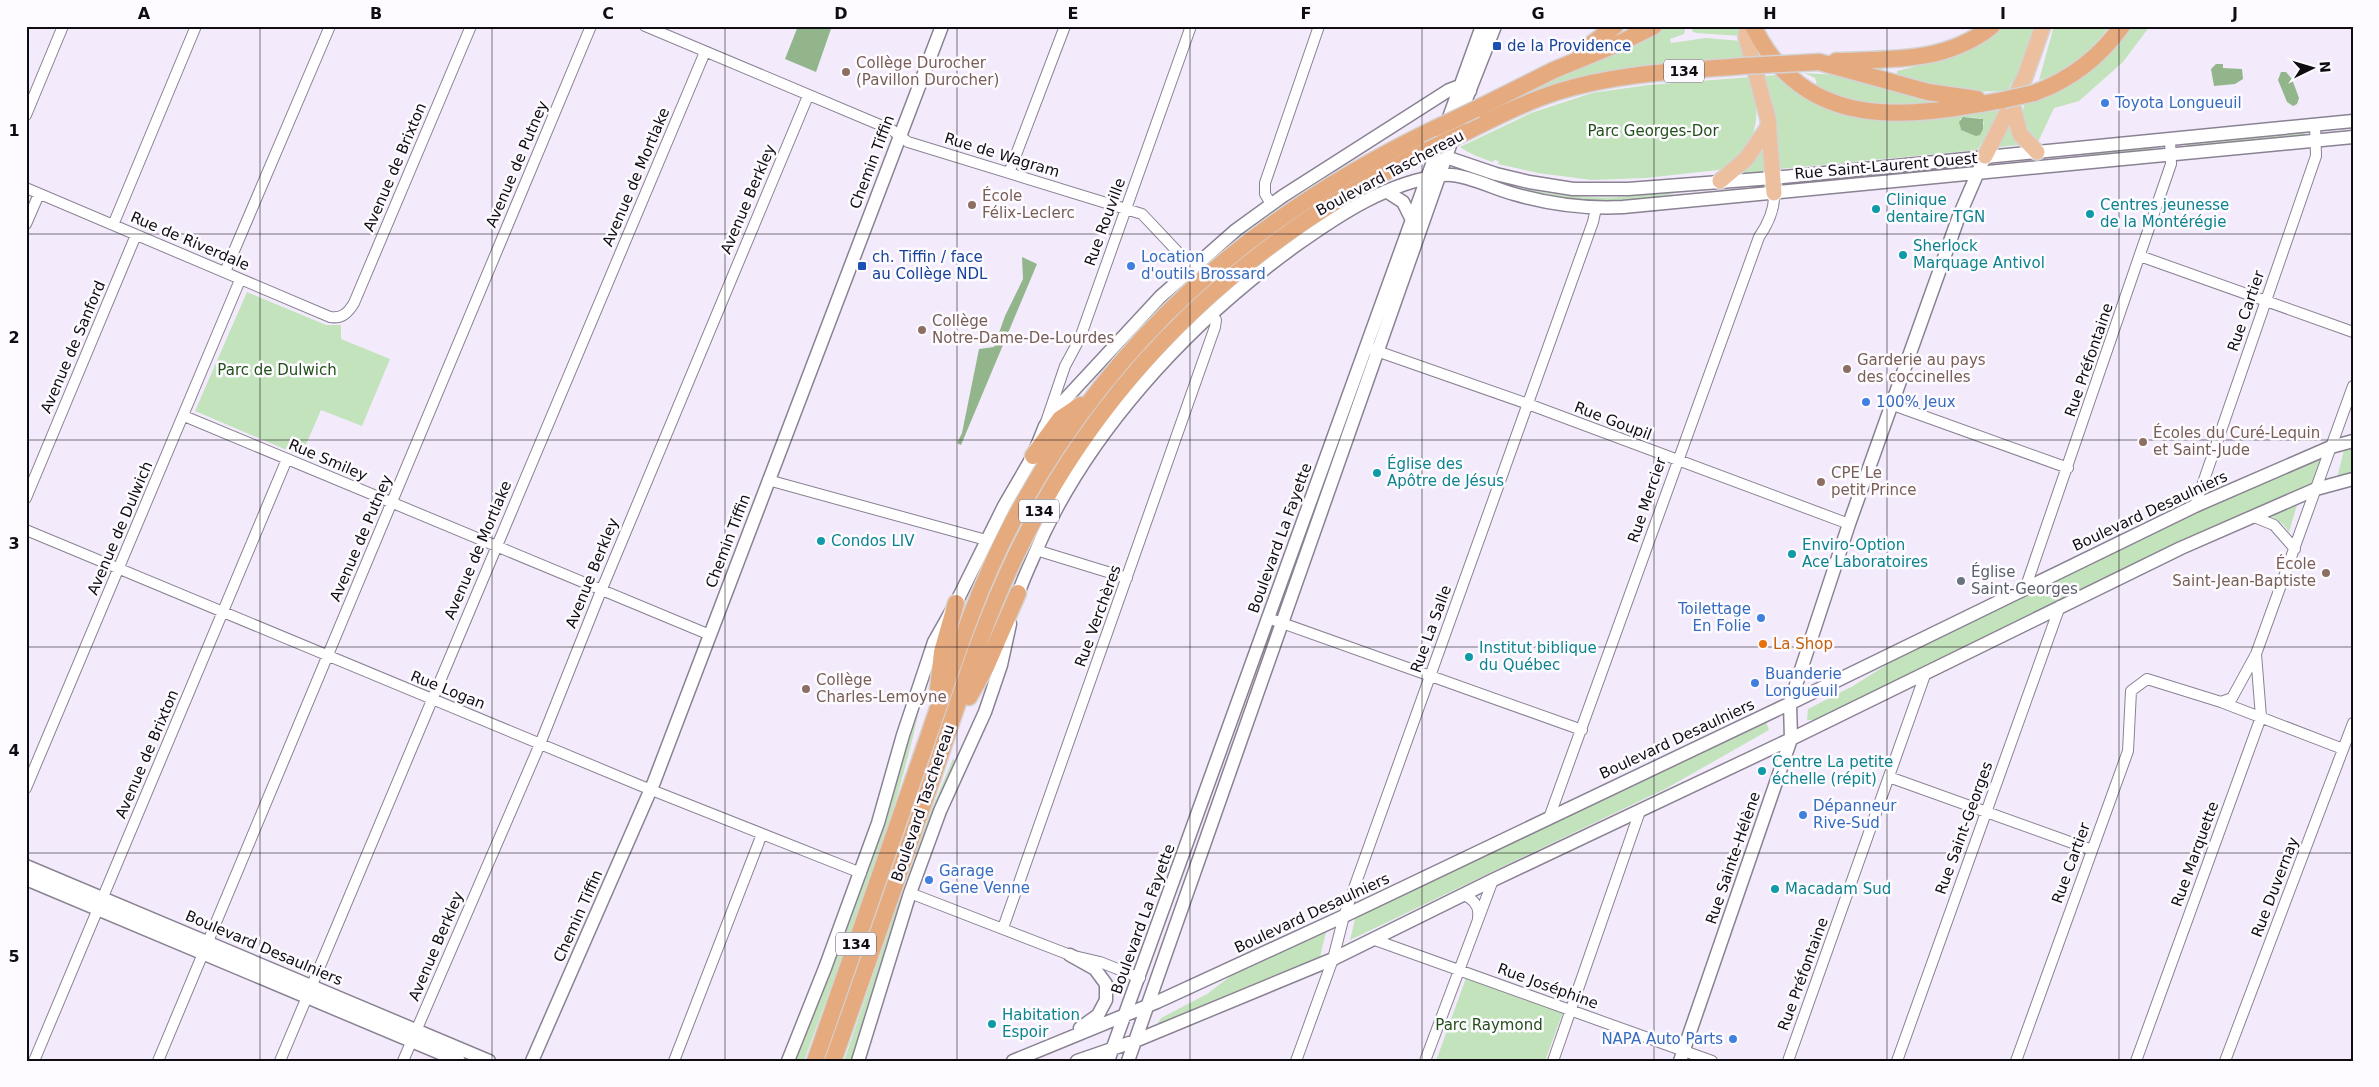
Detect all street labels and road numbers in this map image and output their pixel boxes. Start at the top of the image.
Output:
road number: 134 [1664,59,1704,82]
street label: Avenue de Putney [482,98,552,230]
street label: Avenue de Brixton [360,100,430,234]
street label: Avenue de Mortlake [599,105,673,249]
street label: Chemin Tiffin [846,112,898,212]
street label: Boulevard Taschereau [1313,126,1467,220]
street label: Rue de Wagram [942,129,1062,181]
street label: Avenue Berkley [717,141,779,256]
street label: Rue Saint-Laurent Ouest [1794,149,1978,183]
street label: Rue Rouville [1081,176,1129,268]
street label: Rue de Riverdale [128,208,252,274]
street label: Rue Cartier [2224,267,2269,354]
street label: Avenue de Sanford [37,278,109,416]
street label: Rue Préfontaine [2061,301,2117,419]
street label: Rue Goupil [1572,398,1654,444]
street label: Rue Smiley [286,435,370,485]
street label: Rue Mercier [1624,454,1670,545]
street label: Avenue de Dulwich [84,458,156,598]
street label: Boulevard La Fayette [1244,460,1316,616]
street label: Boulevard Desaulniers [2070,467,2231,555]
street label: Avenue de Putney [326,472,396,604]
street label: Avenue de Mortlake [441,478,515,622]
street label: Chemin Tiffin [702,491,754,591]
road number: 134 [1019,500,1059,522]
street label: Avenue Berkley [562,515,622,631]
street label: Rue Verchères [1071,562,1125,669]
street label: Rue La Salle [1407,583,1455,675]
street label: Rue Logan [408,667,488,713]
street label: Avenue de Brixton [112,687,182,821]
street label: Boulevard Desaulniers [1597,695,1758,783]
street label: Boulevard Taschereau [888,722,958,884]
street label: Rue Saint-Georges [1932,759,1996,897]
street label: Rue Sainte-Hélène [1702,789,1764,927]
street label: Rue Marquette [2168,799,2222,909]
street label: Rue Cartier [2048,819,2094,906]
street label: Rue Duvernay [2248,834,2302,940]
street label: Boulevard La Fayette [1107,841,1179,997]
street label: Chemin Tiffin [550,867,606,965]
street label: Boulevard Desaulniers [1232,869,1393,957]
street label: Avenue Berkley [405,888,467,1003]
street label: Boulevard Desaulniers [183,907,345,989]
street label: Rue Préfontaine [1774,915,1832,1033]
road number: 134 [836,932,876,956]
street label: Rue Joséphine [1495,959,1601,1013]

